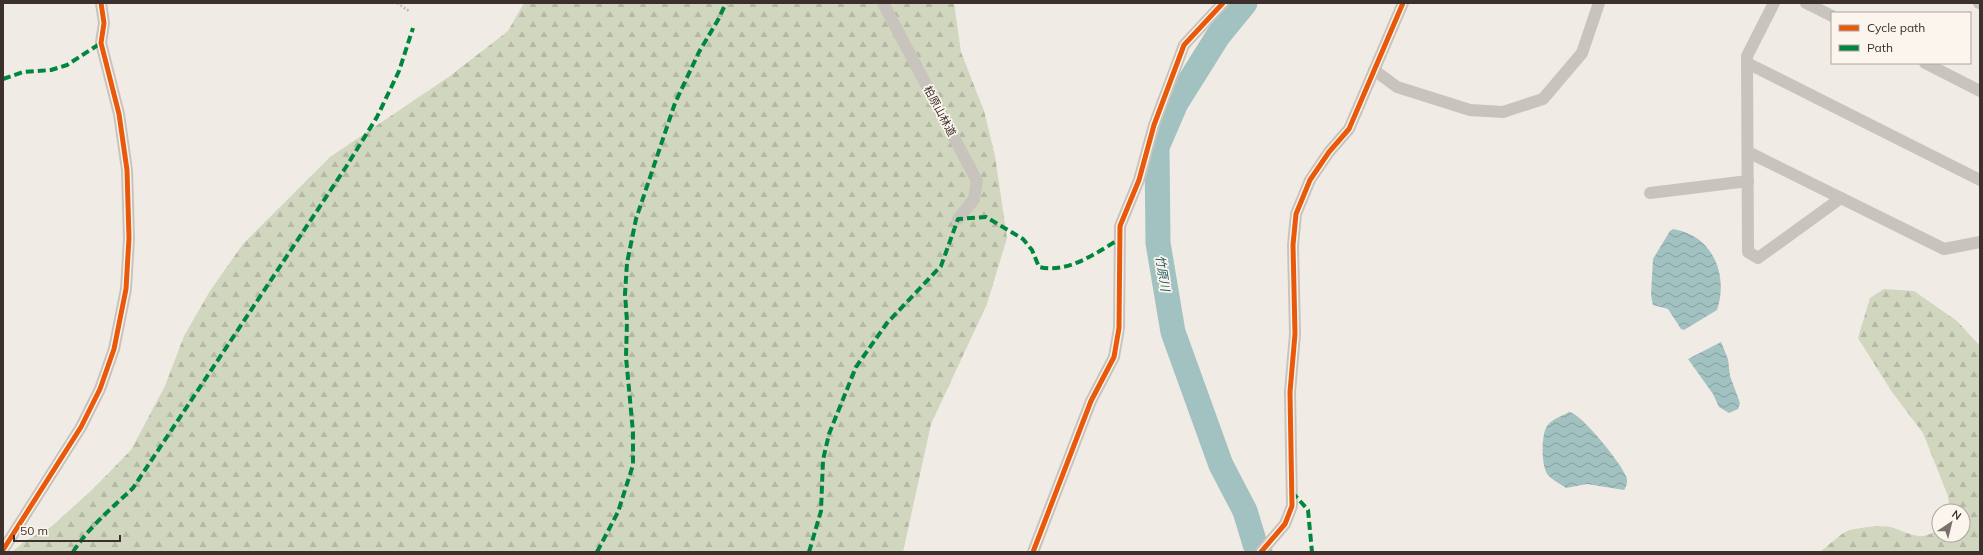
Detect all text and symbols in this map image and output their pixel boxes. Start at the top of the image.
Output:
legend [1831,12,1971,64]
text: Cycle path [1867,20,1925,35]
text: Path [1867,40,1893,55]
street label: 柏原山林道 [921,83,959,139]
water label: 竹原川 [1153,254,1174,294]
north arrow [1931,503,1971,543]
text: N [1949,507,1964,523]
scale bar [14,517,120,543]
text: 50 m [20,523,48,538]

